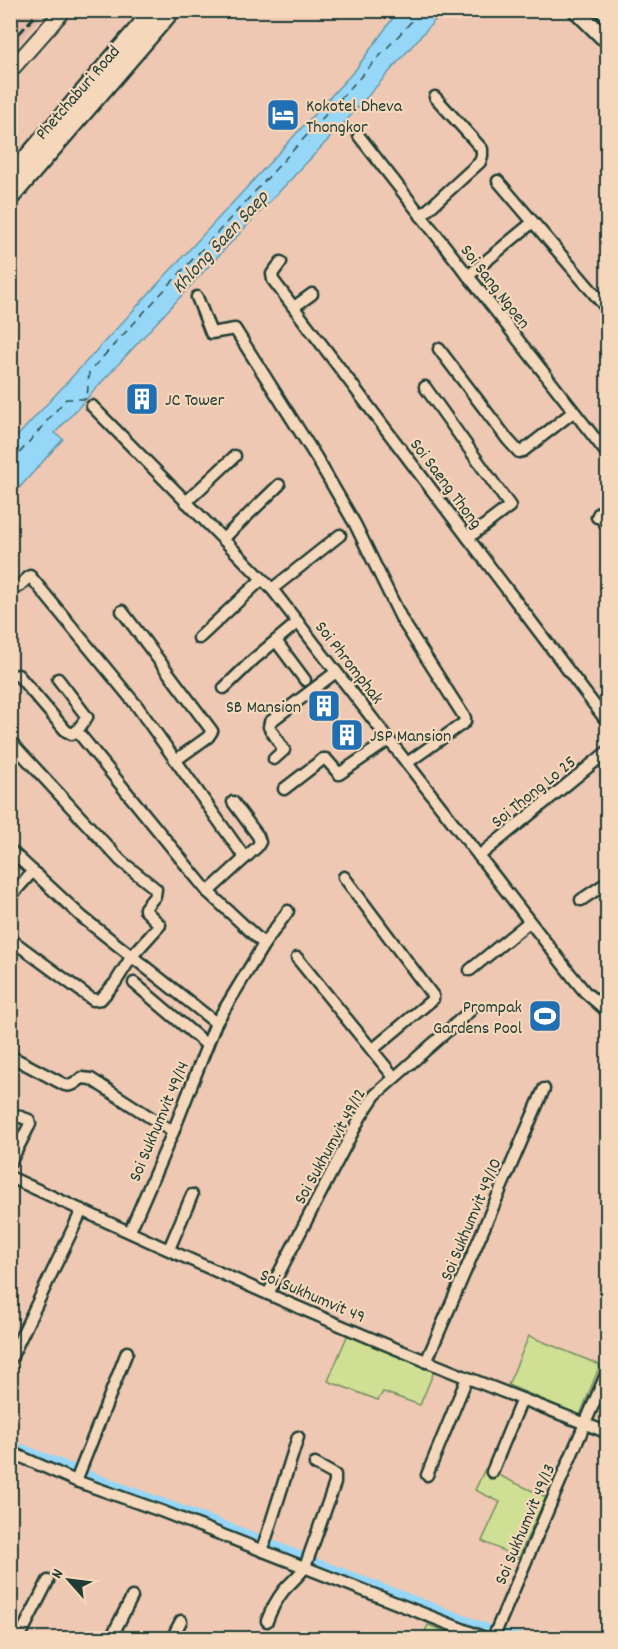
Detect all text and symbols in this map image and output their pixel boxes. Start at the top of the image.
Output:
street label: Phetchaburi Road [31,41,127,146]
place label: Kokotel Dheva Thongkor [306,95,403,141]
hotel icon: Kokotel Dheva Thongkor [265,97,301,133]
water label: Khlong Saen Saep [166,185,277,301]
street label: Soi Sang Ngoen [453,240,535,335]
building icon: JC Tower [124,381,160,417]
place label: JC Tower [165,389,225,414]
street label: Soi Saeng Thong [403,434,487,535]
street label: Soi Phromphak [308,617,388,710]
building icon: SB Mansion [306,688,342,724]
place label: SB Mansion [226,696,301,721]
building icon: JSP Mansion [329,717,365,753]
place label: JSP Mansion [370,725,451,750]
street label: Soi Thong Lo 25 [487,751,582,835]
place label: Prompak Gardens Pool [433,996,523,1042]
sports icon: Prompak Gardens Pool [527,998,563,1034]
street label: Soi Sukhumvit 49/14 [124,1058,197,1186]
street label: Soi Sukhumvit 49/12 [289,1085,373,1210]
street label: Soi Sukhumvit 49/10 [435,1155,509,1285]
street label: Soi Sukhumvit 49 [256,1264,368,1331]
street label: Soi Sukhumvit 49/13 [490,1461,563,1589]
north arrow [39,1550,99,1610]
text: N [46,1565,70,1583]

